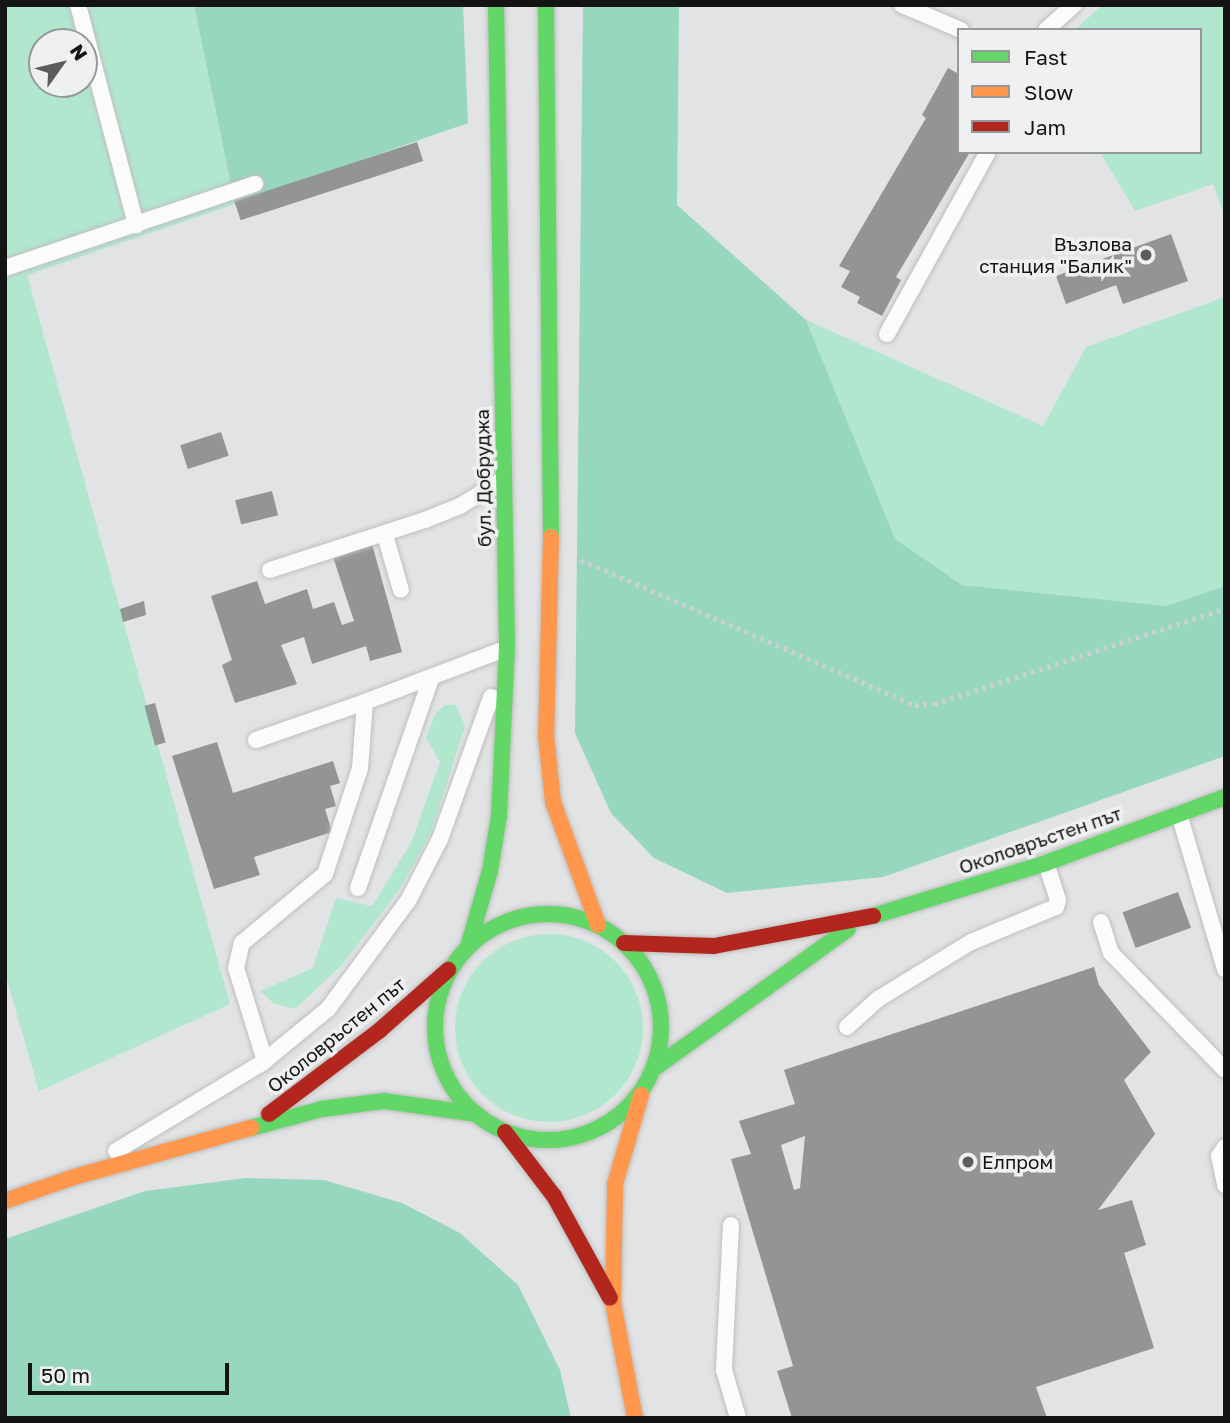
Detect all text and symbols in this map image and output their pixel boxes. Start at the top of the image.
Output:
north arrow [28,28,98,98]
legend [957,28,1202,154]
text: N [66,40,93,65]
text: Fast [1024,44,1067,70]
text: Slow [1024,79,1073,105]
text: Jam [1024,114,1066,140]
place label: Възлова станция "Балик" [979,233,1132,277]
marker: Възлова станция "Балик" [1138,247,1154,263]
street label: бул. Добруджа [470,409,496,547]
street label: Околовръстен път [956,801,1124,879]
street label: Околовръстен път [263,973,409,1097]
place label: Елпром [982,1151,1053,1173]
marker: Елпром [960,1154,976,1170]
scale bar [32,1350,233,1394]
text: 50 m [41,1362,90,1388]

